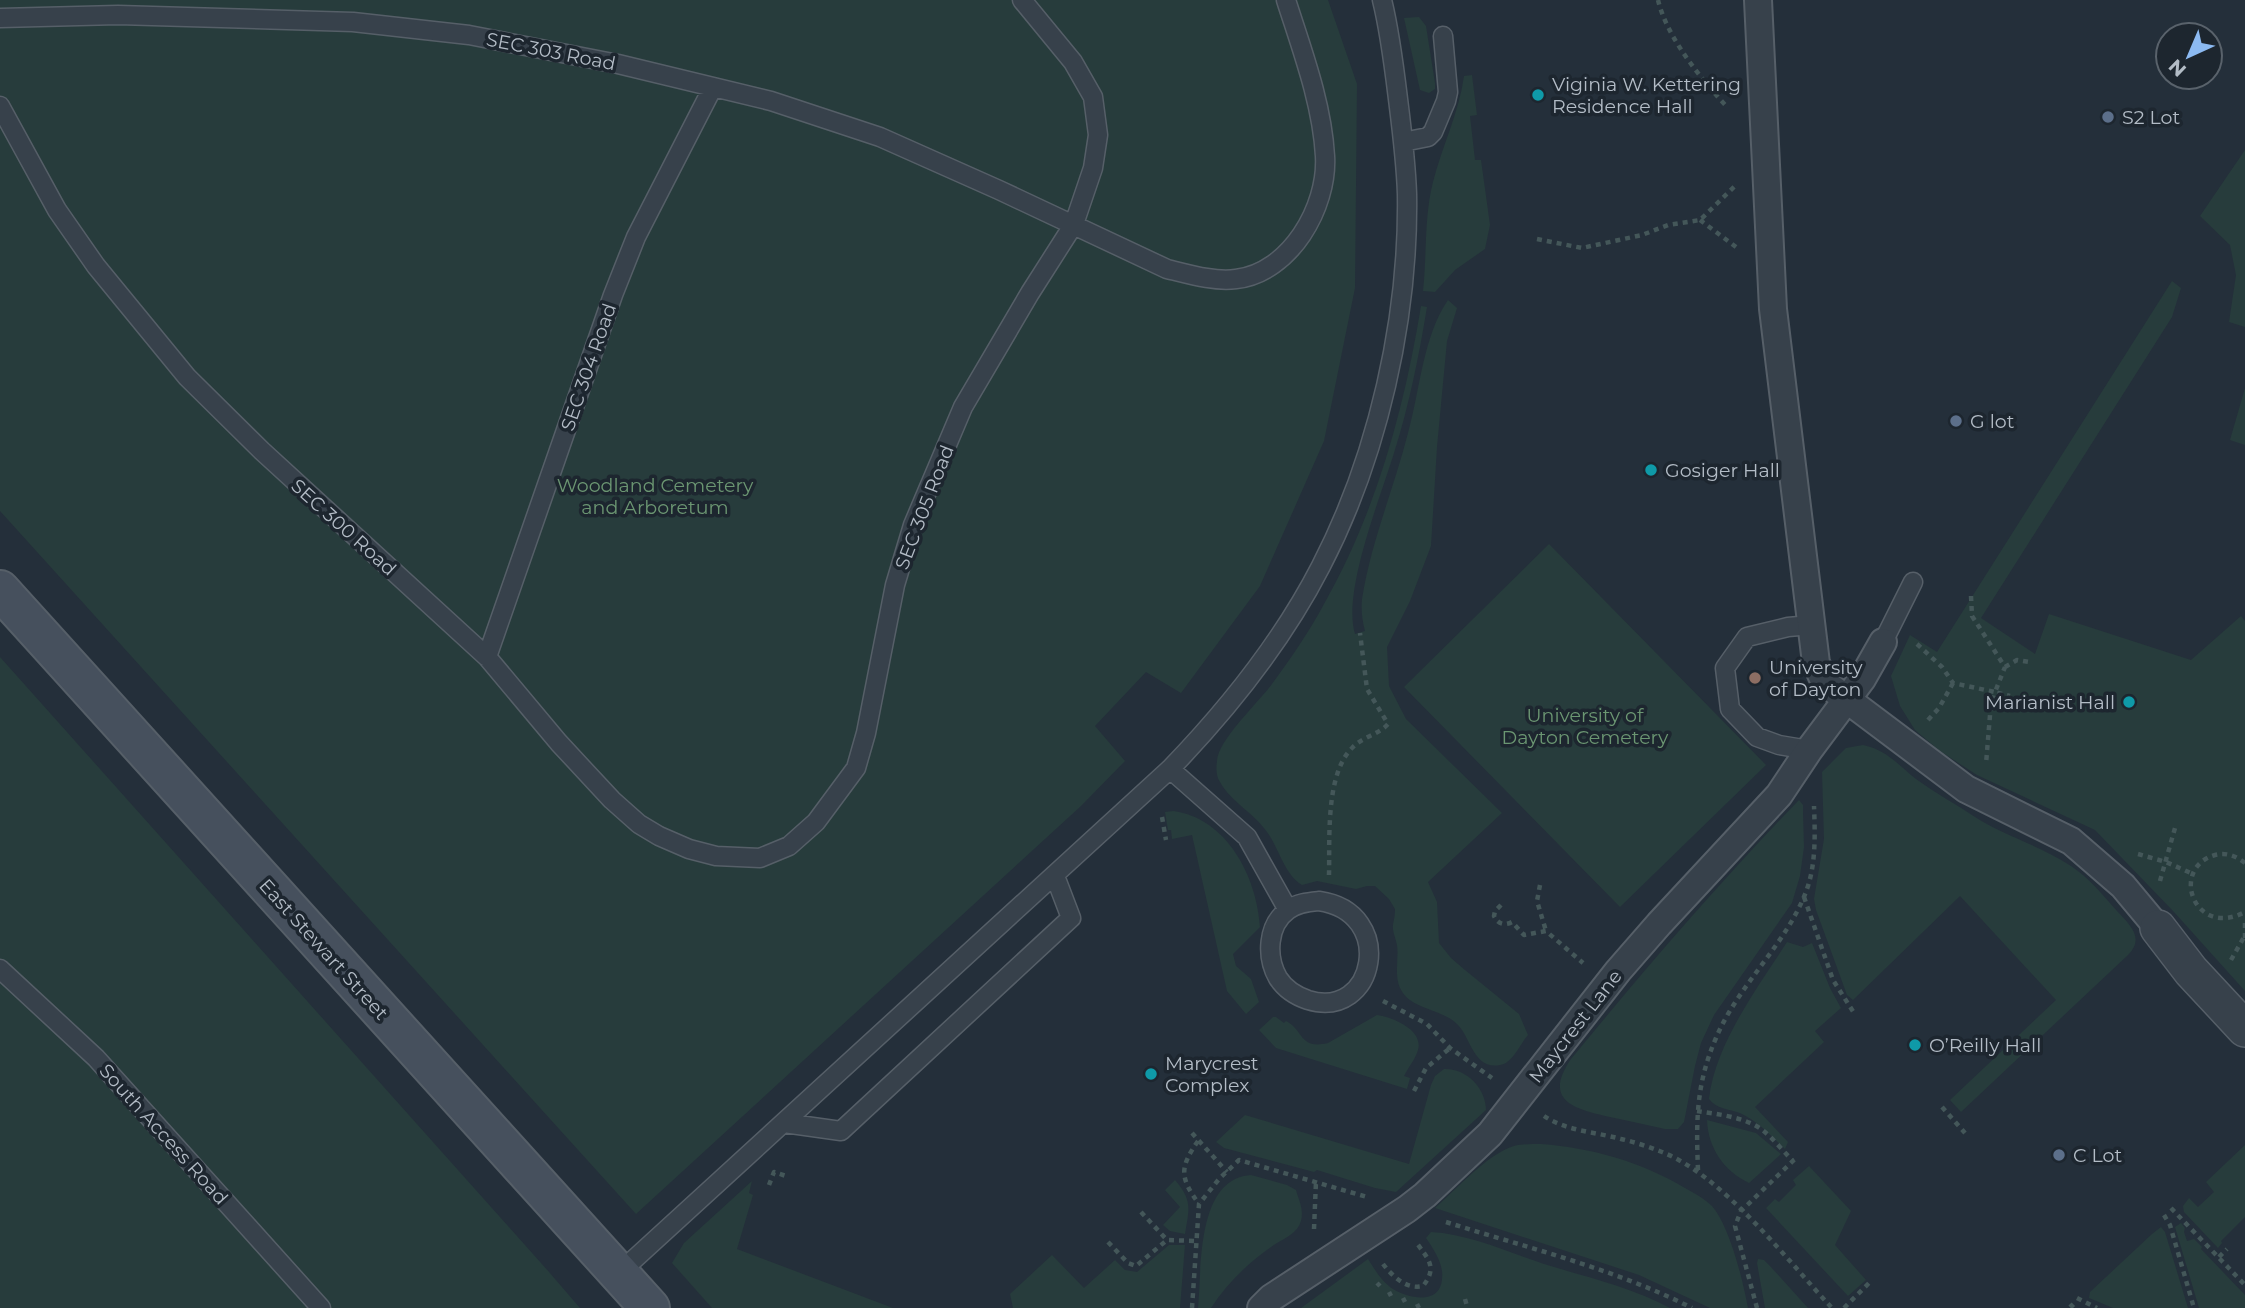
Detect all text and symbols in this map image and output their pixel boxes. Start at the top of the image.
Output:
north arrow [2154,21,2224,91]
street label: SEC 303 Road [484,28,618,75]
text: N [2164,54,2191,81]
place label: Viginia W. Kettering Residence Hall [1552,73,1741,118]
marker: Viginia W. Kettering Residence Hall [1530,87,1546,103]
place label: S2 Lot [2122,106,2180,129]
marker: S2 Lot [2100,109,2116,125]
street label: SEC 304 Road [556,300,621,434]
place label: G lot [1970,410,2015,433]
marker: G lot [1948,413,1964,429]
street label: SEC 305 Road [890,442,959,573]
place label: Gosiger Hall [1665,459,1780,482]
marker: Gosiger Hall [1643,462,1659,478]
street label: SEC 300 Road [286,474,401,581]
park label: Woodland Cemetery and Arboretum [557,474,754,519]
place label: University of Dayton [1769,656,1863,701]
marker: University of Dayton [1747,670,1763,686]
place label: Marianist Hall [1985,691,2115,714]
marker: Marianist Hall [2121,694,2137,710]
park label: University of Dayton Cemetery [1502,704,1669,749]
street label: East Stewart Street [254,874,393,1025]
street label: Maycrest Lane [1524,965,1627,1087]
place label: O’Reilly Hall [1929,1034,2041,1057]
marker: O’Reilly Hall [1907,1037,1923,1053]
place label: Marycrest Complex [1165,1052,1259,1097]
street label: South Access Road [94,1059,233,1209]
marker: Marycrest Complex [1143,1066,1159,1082]
place label: C Lot [2073,1144,2122,1167]
marker: C Lot [2051,1147,2067,1163]

